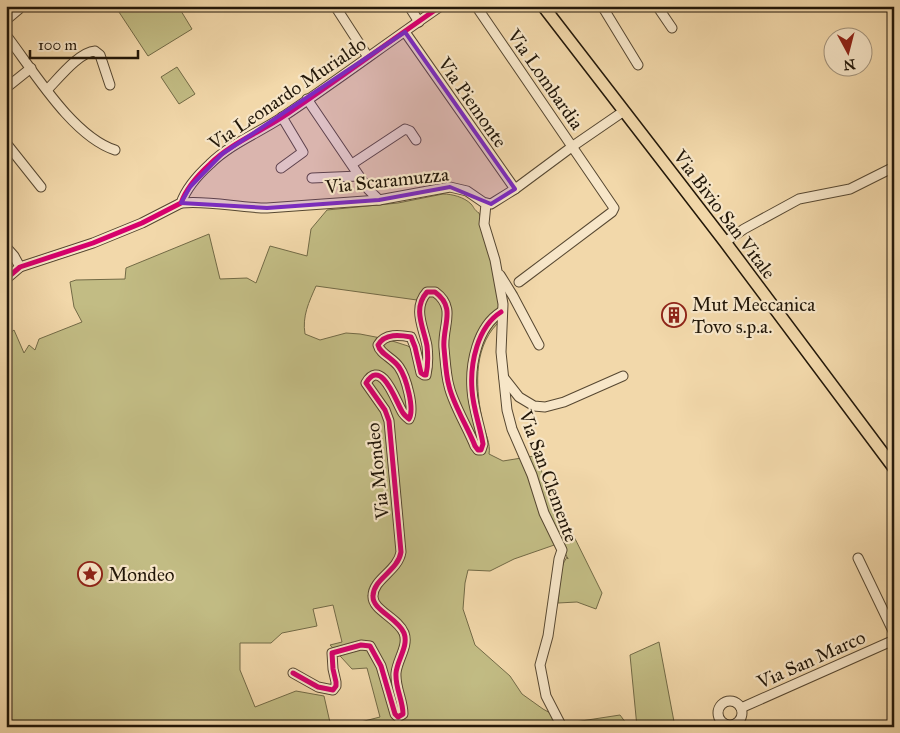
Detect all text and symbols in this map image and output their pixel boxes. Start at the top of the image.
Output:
street label: Via Lombardia [502,24,589,135]
scale bar [30,28,138,60]
north arrow [822,28,872,78]
street label: Via Leonardo Murialdo [203,32,371,155]
text: 100 m [38,36,78,54]
street label: Via Piemonte [433,52,512,152]
text: N [842,55,856,74]
street label: Via Bivio San Vitale [668,144,781,283]
street label: Via Scaramuzza [323,162,451,199]
place label: Mut Meccanica Tovo s.p.a. [692,293,816,338]
building icon: Mut Meccanica Tovo s.p.a. [661,302,687,328]
street label: Via San Clemente [514,406,583,545]
street label: Via Mondeo [361,421,394,521]
place icon: Mondeo [77,561,103,587]
place label: Mondeo [108,563,175,586]
street label: Via San Marco [753,625,869,694]

